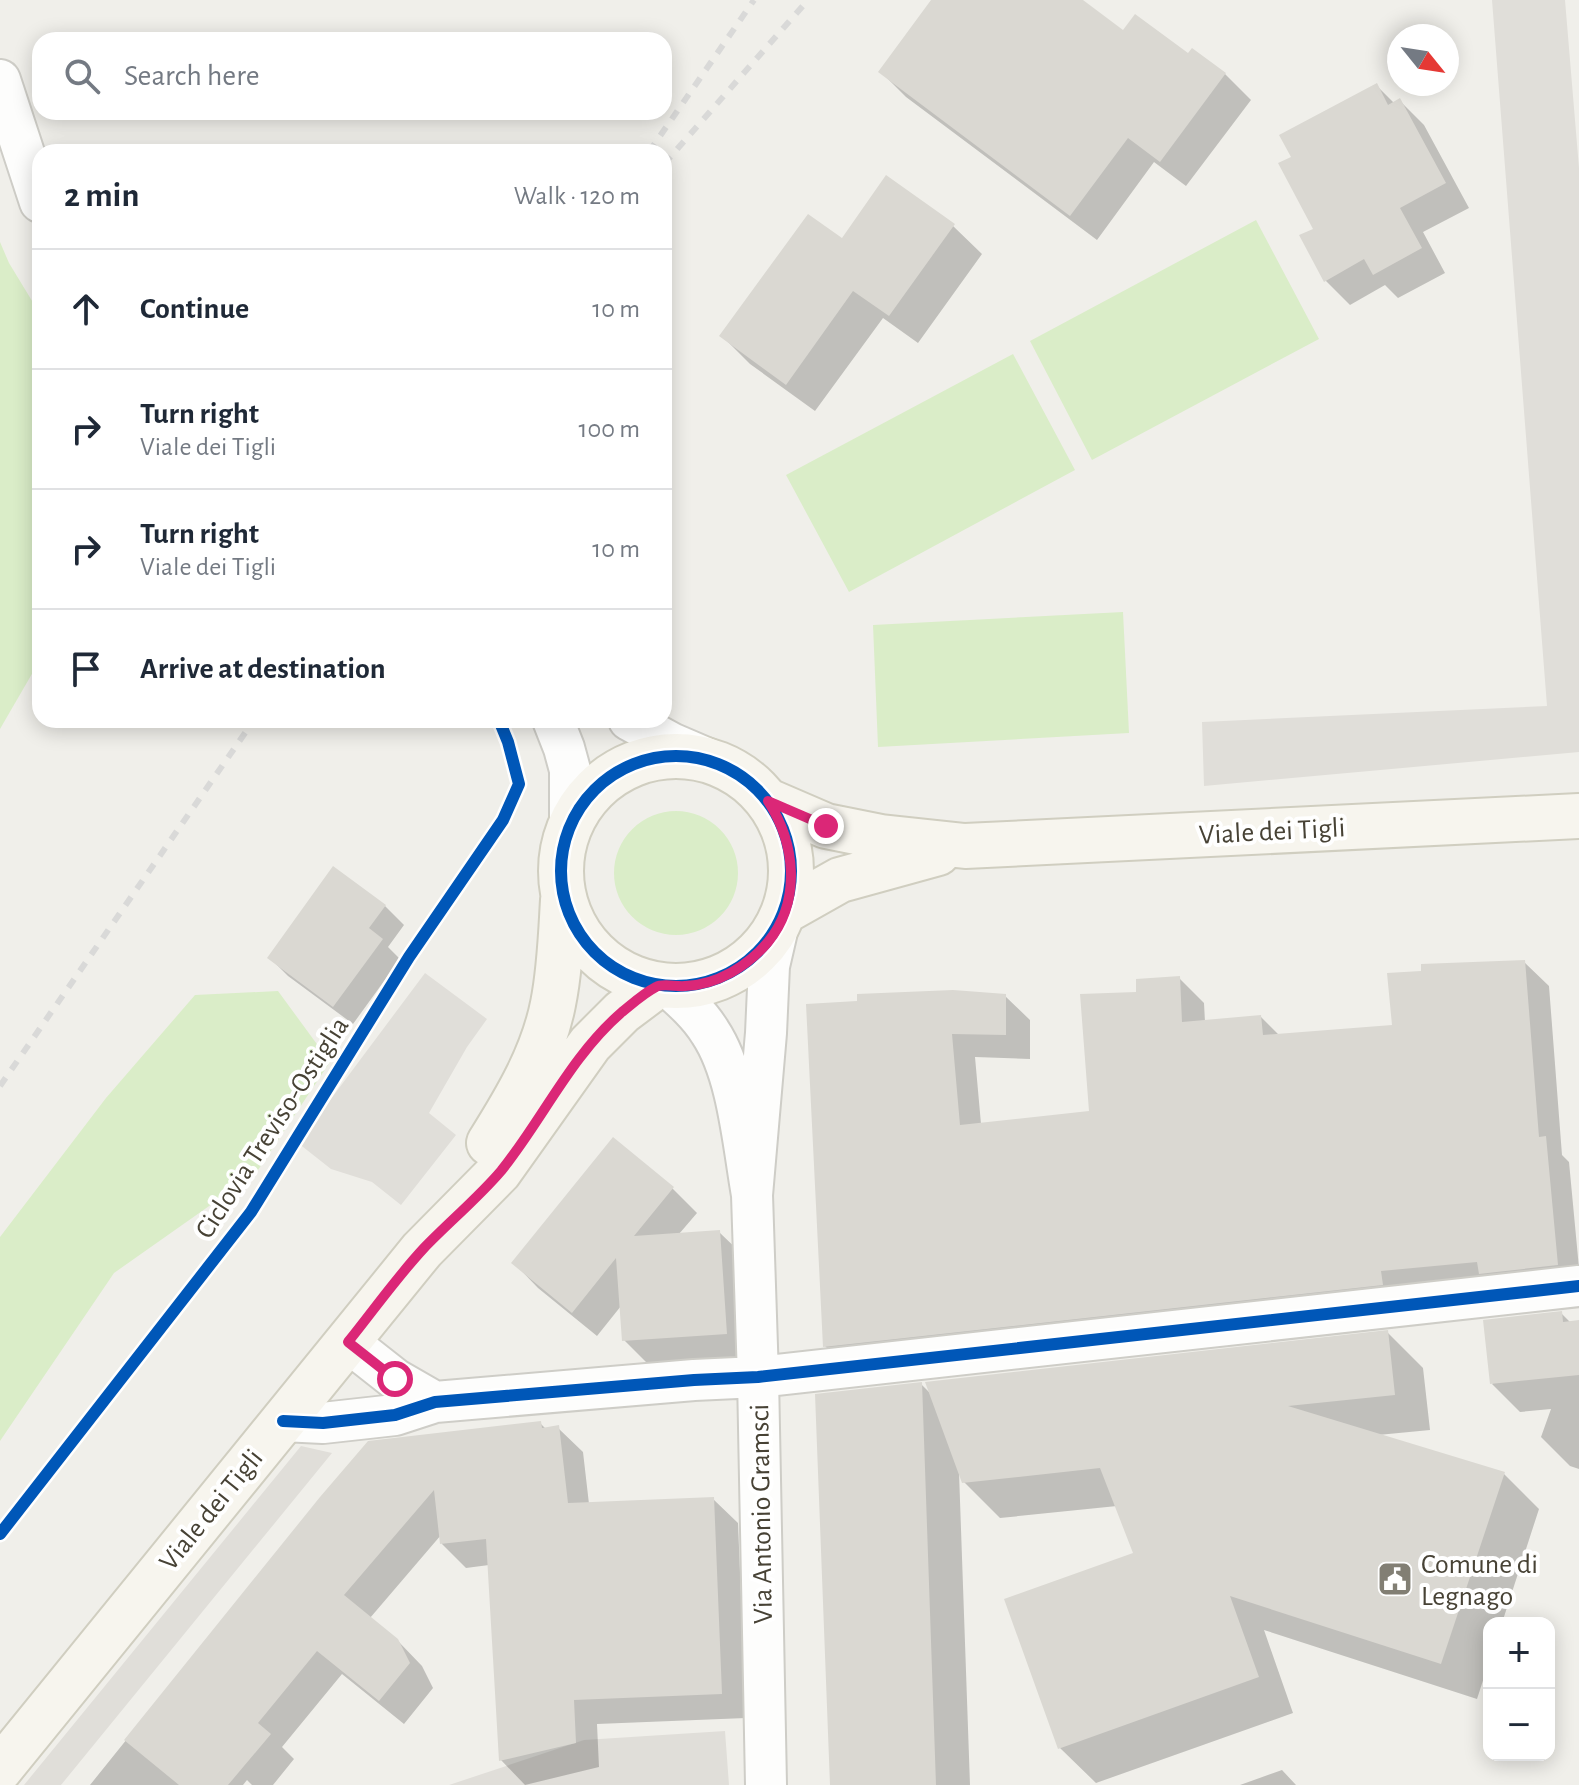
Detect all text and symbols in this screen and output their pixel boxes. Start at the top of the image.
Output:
north arrow [1387,24,1459,96]
search box [32,32,672,120]
icon: search [60,54,104,98]
text: Search here [124,61,260,91]
text: 2 min [64,179,139,213]
text: Walk · 120 m [514,183,640,209]
icon: ahead [64,287,108,331]
text: Continue [140,294,249,324]
text: 10 m [592,296,640,322]
text: Turn right [140,399,259,429]
icon: right [64,407,108,451]
text: 100 m [579,416,640,442]
text: Viale dei Tigli [140,434,276,460]
text: Turn right [140,519,259,549]
icon: right [64,527,108,571]
text: 10 m [592,536,640,562]
text: Viale dei Tigli [140,554,276,580]
icon: arrive [64,647,108,691]
text: Arrive at destination [140,654,386,684]
route end [808,808,844,844]
street label: Viale dei Tigli [1198,814,1346,850]
street label: Ciclovia Treviso-Ostiglia [191,1012,355,1244]
route start [377,1361,413,1397]
street label: Via Antonio Gramsci [746,1404,778,1624]
street label: Viale dei Tigli [155,1444,269,1576]
place label: Comune di Legnago [1421,1551,1538,1611]
public building icon: Comune di Legnago [1376,1560,1414,1598]
map controls [1483,1617,1555,1761]
button: + [1483,1617,1555,1689]
button: − [1483,1689,1555,1761]

